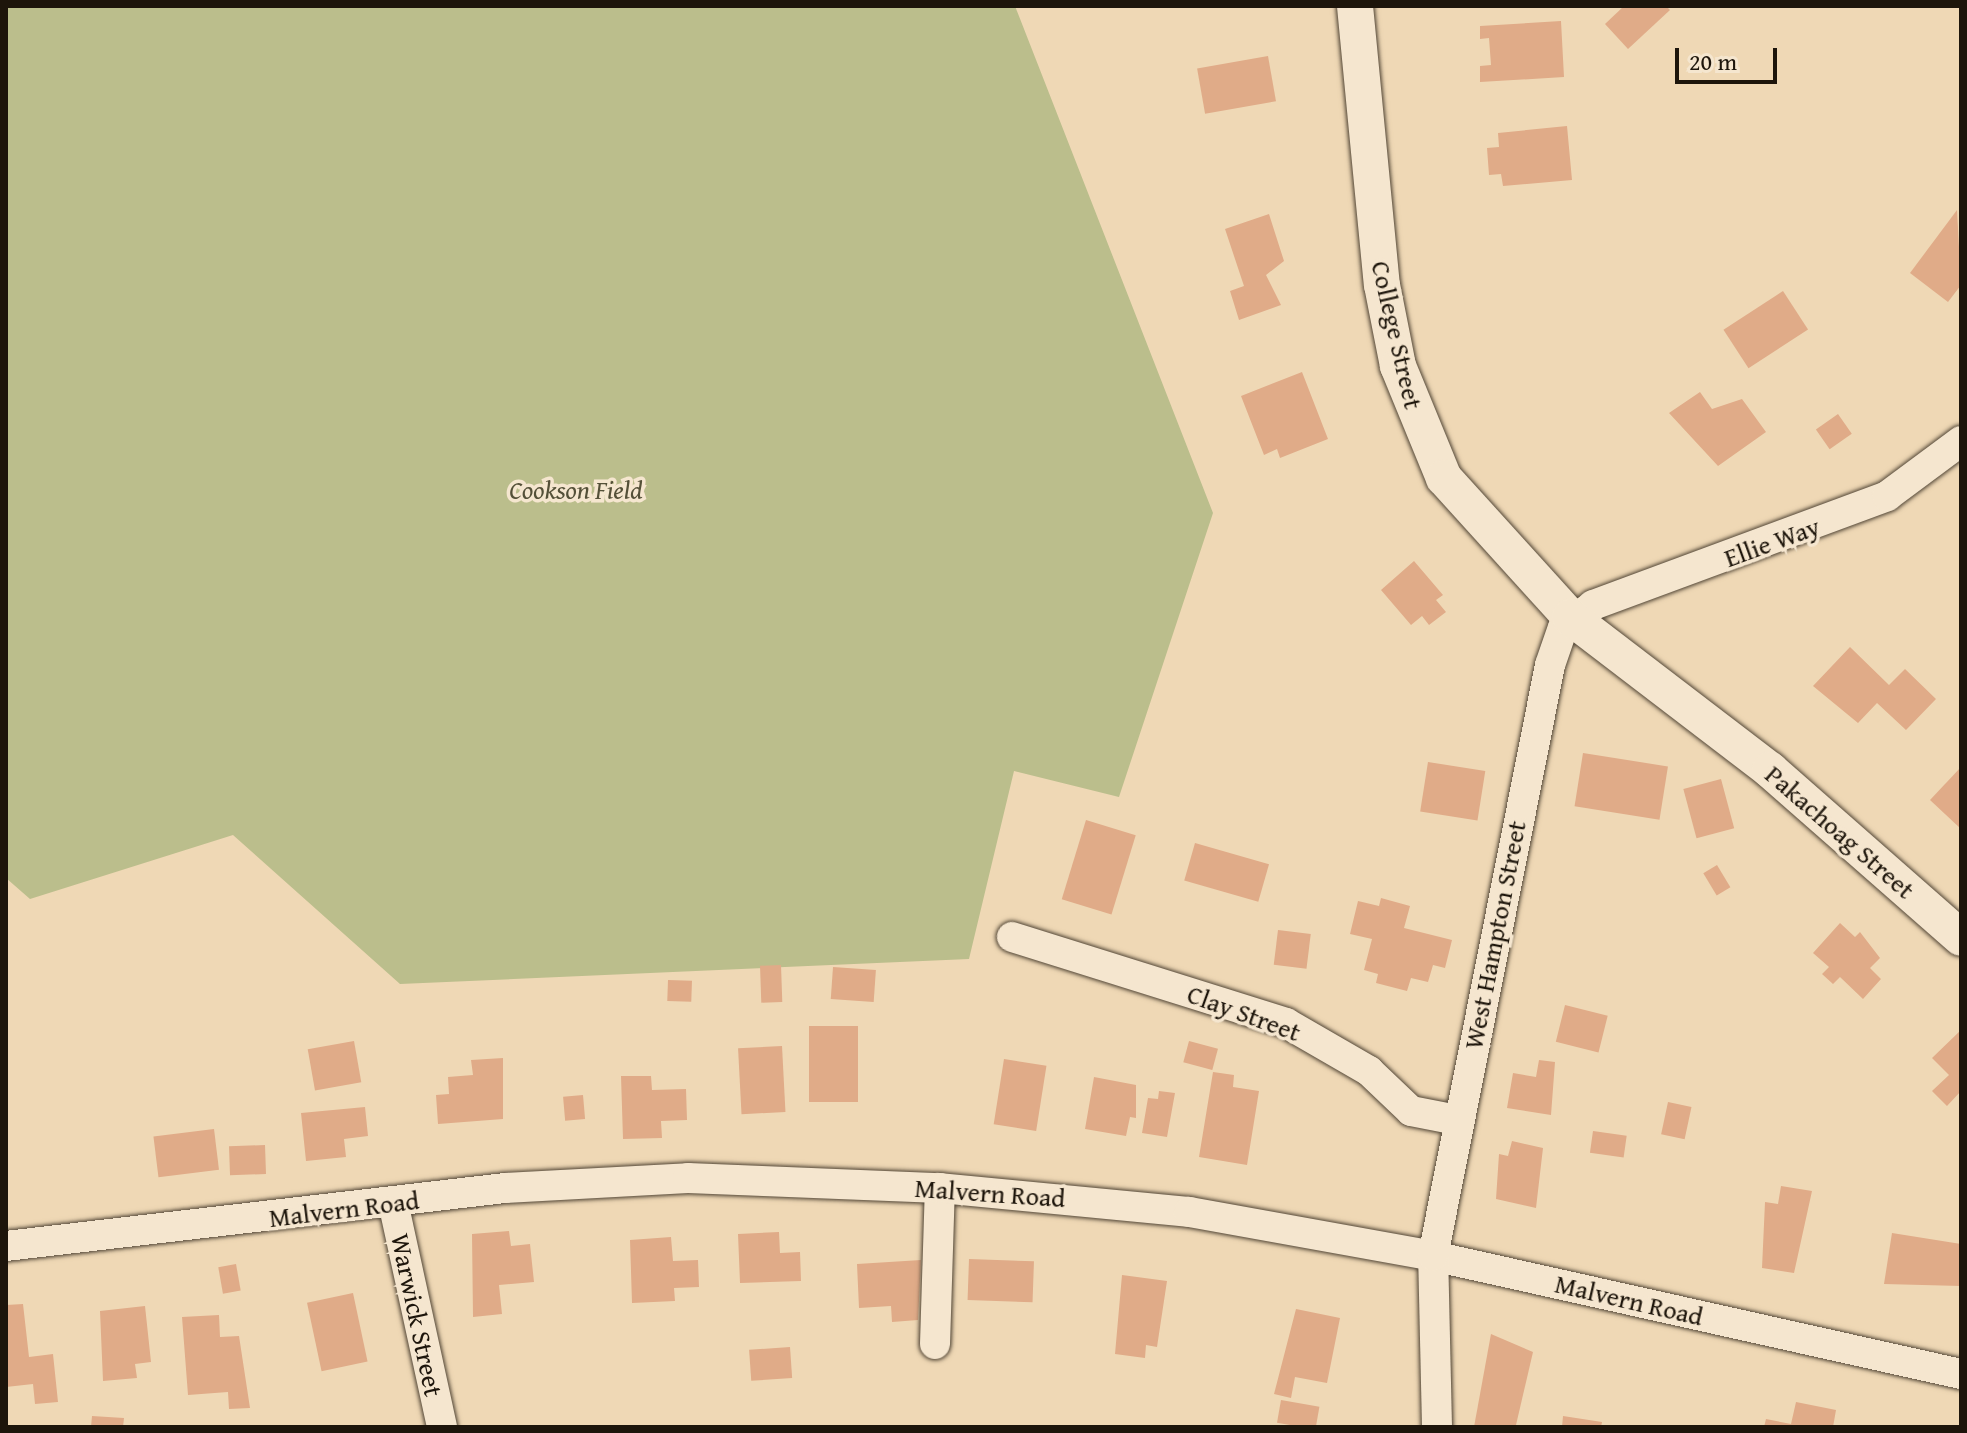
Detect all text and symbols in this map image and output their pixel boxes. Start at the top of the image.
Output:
scale bar [1679,32,1781,82]
text: 20 m [1689,44,1737,79]
street label: College Street [1365,258,1429,412]
park label: Cookson Field [509,474,643,506]
street label: Ellie Way [1720,510,1824,574]
street label: Pakachoag Street [1759,759,1921,905]
street label: West Hampton Street [1458,818,1532,1052]
street label: Clay Street [1183,978,1305,1048]
street label: Malvern Road [914,1172,1066,1214]
street label: Malvern Road [267,1184,421,1234]
street label: Warwick Street [385,1231,449,1399]
street label: Malvern Road [1552,1268,1706,1332]

